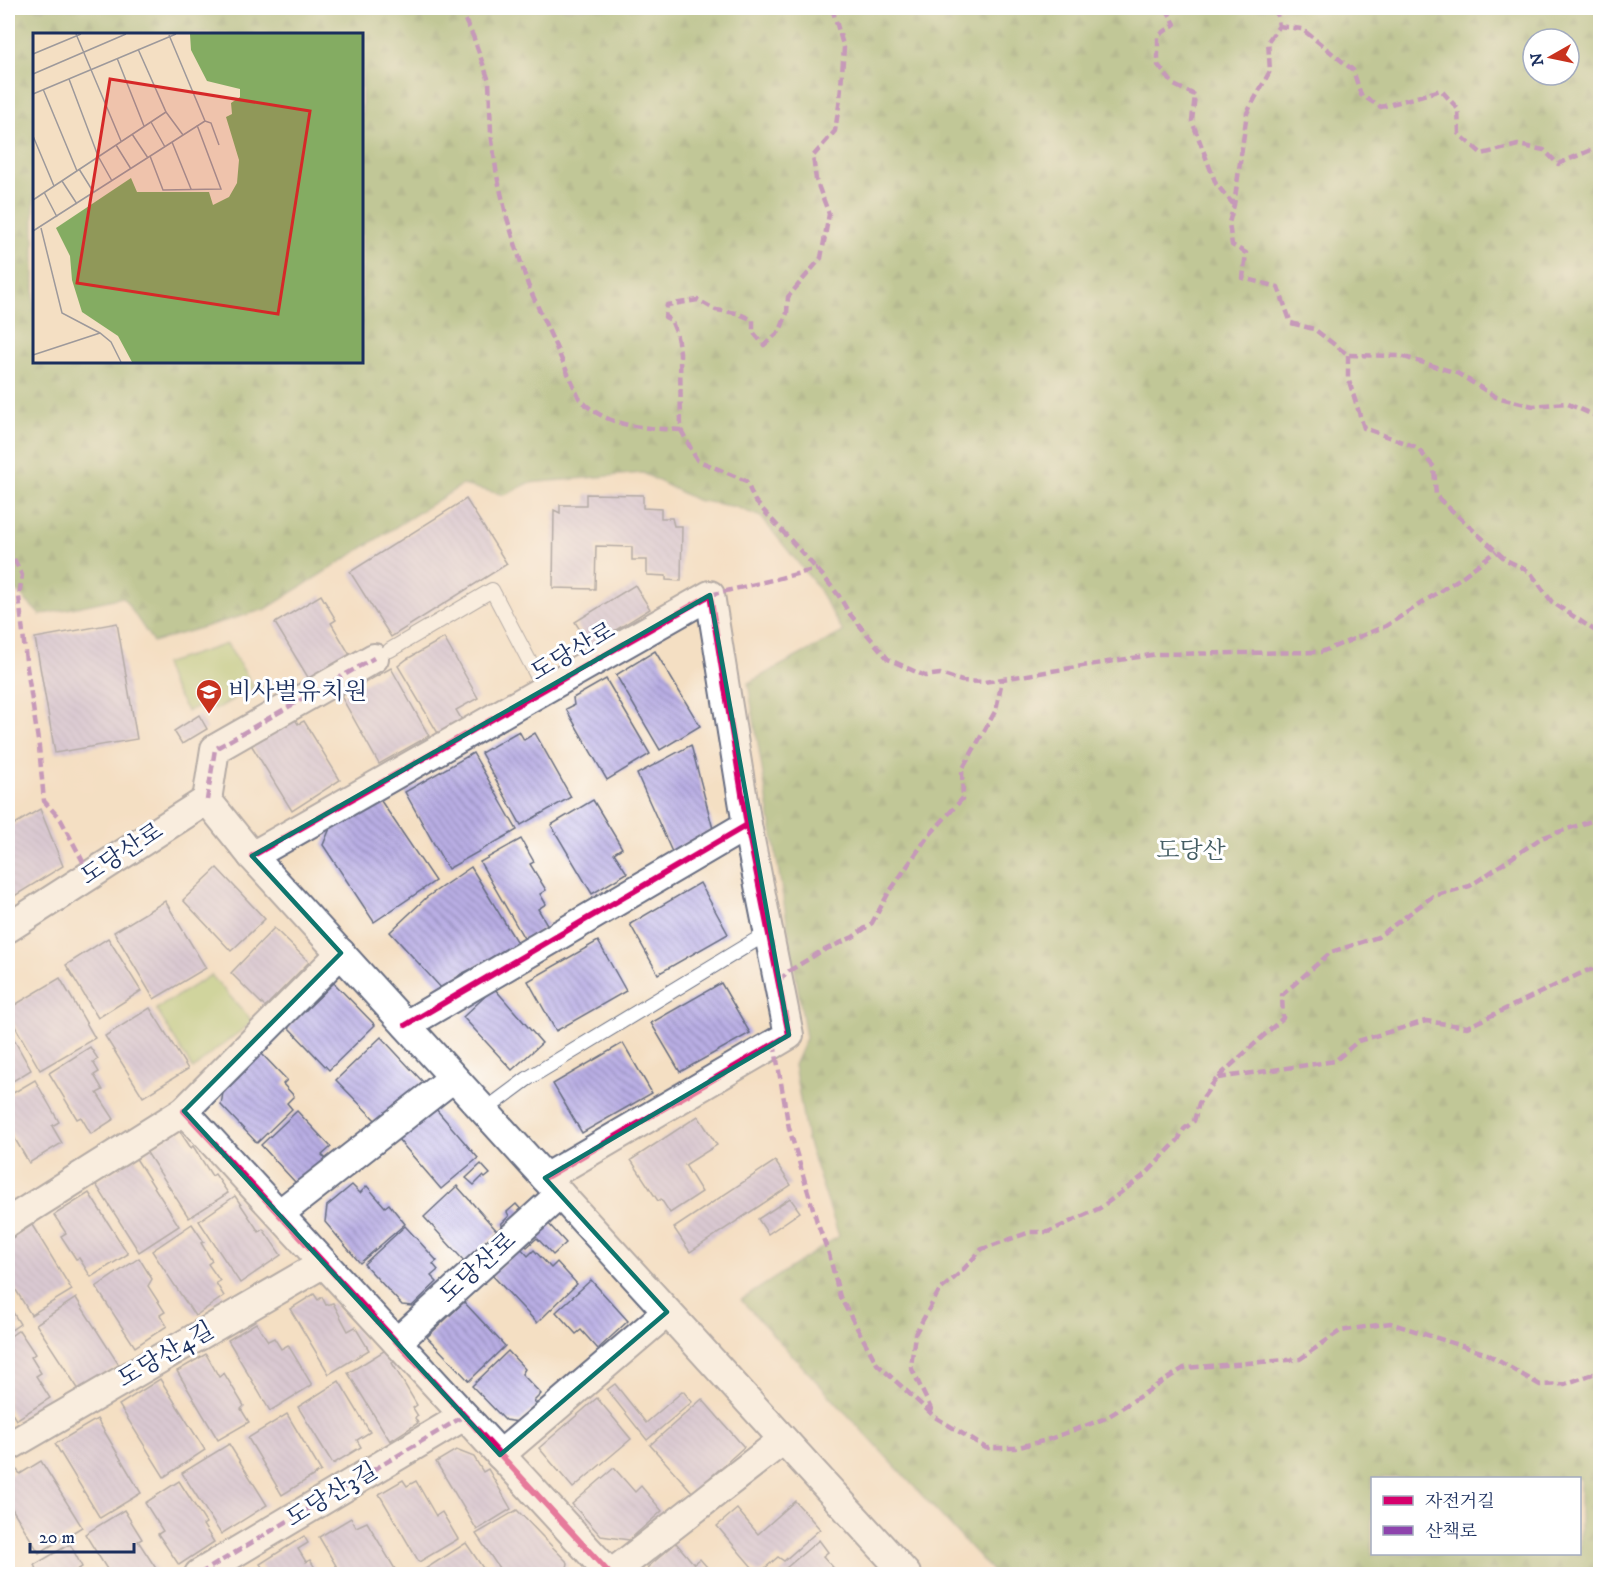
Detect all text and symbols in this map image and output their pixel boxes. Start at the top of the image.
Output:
north arrow [1521,27,1581,87]
inset map [33,33,363,363]
text: N [1526,51,1548,67]
street label: 도당산로 [525,616,621,688]
school or university icon: 비사벌유치원 [194,677,224,715]
place label: 비사벌유치원 [228,677,367,707]
street label: 도당산로 [75,816,169,892]
park label: 도당산 [1156,836,1227,866]
street label: 도당산로 [433,1226,523,1310]
street label: 도당산4길 [112,1315,220,1395]
street label: 도당산3길 [281,1456,383,1534]
legend [1371,1477,1581,1555]
text: 자전거길 [1425,1491,1495,1513]
scale bar [30,1516,134,1554]
text: 산책로 [1425,1521,1477,1543]
text: 20 m [39,1527,75,1549]

